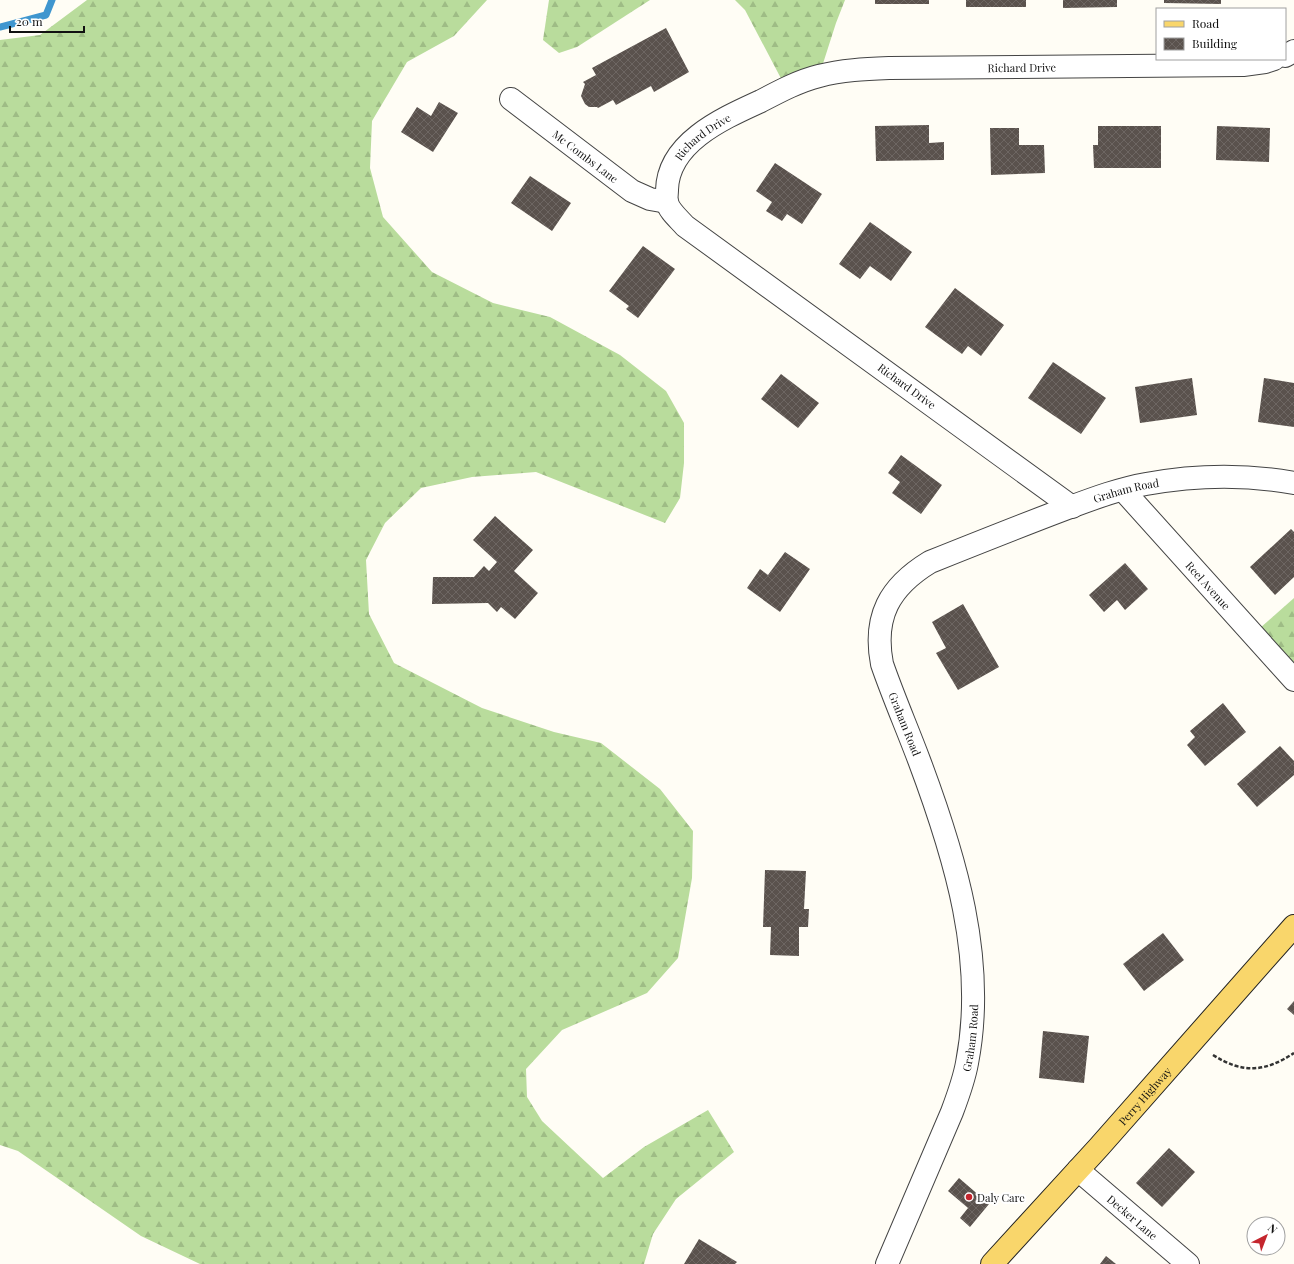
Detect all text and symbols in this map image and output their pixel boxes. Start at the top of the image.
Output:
scale bar [10,8,84,34]
legend [1156,8,1286,60]
text: 20 m [16,13,43,29]
text: Road [1192,15,1219,31]
text: Building [1192,35,1238,51]
street label: Richard Drive [987,59,1057,75]
street label: Richard Drive [670,109,733,163]
street label: Mc Combs Lane [550,126,622,186]
street label: Richard Drive [875,360,939,412]
street label: Graham Road [1091,474,1160,506]
street label: Reel Avenue [1183,558,1235,613]
street label: Graham Road [885,690,925,759]
street label: Graham Road [958,1003,981,1073]
street label: Perry Highway [1115,1063,1174,1128]
place label: Daly Care [977,1190,1025,1205]
street label: Decker Lane [1104,1191,1161,1243]
marker: Daly Care [964,1192,974,1202]
north arrow [1246,1216,1286,1256]
text: N [1265,1220,1281,1236]

